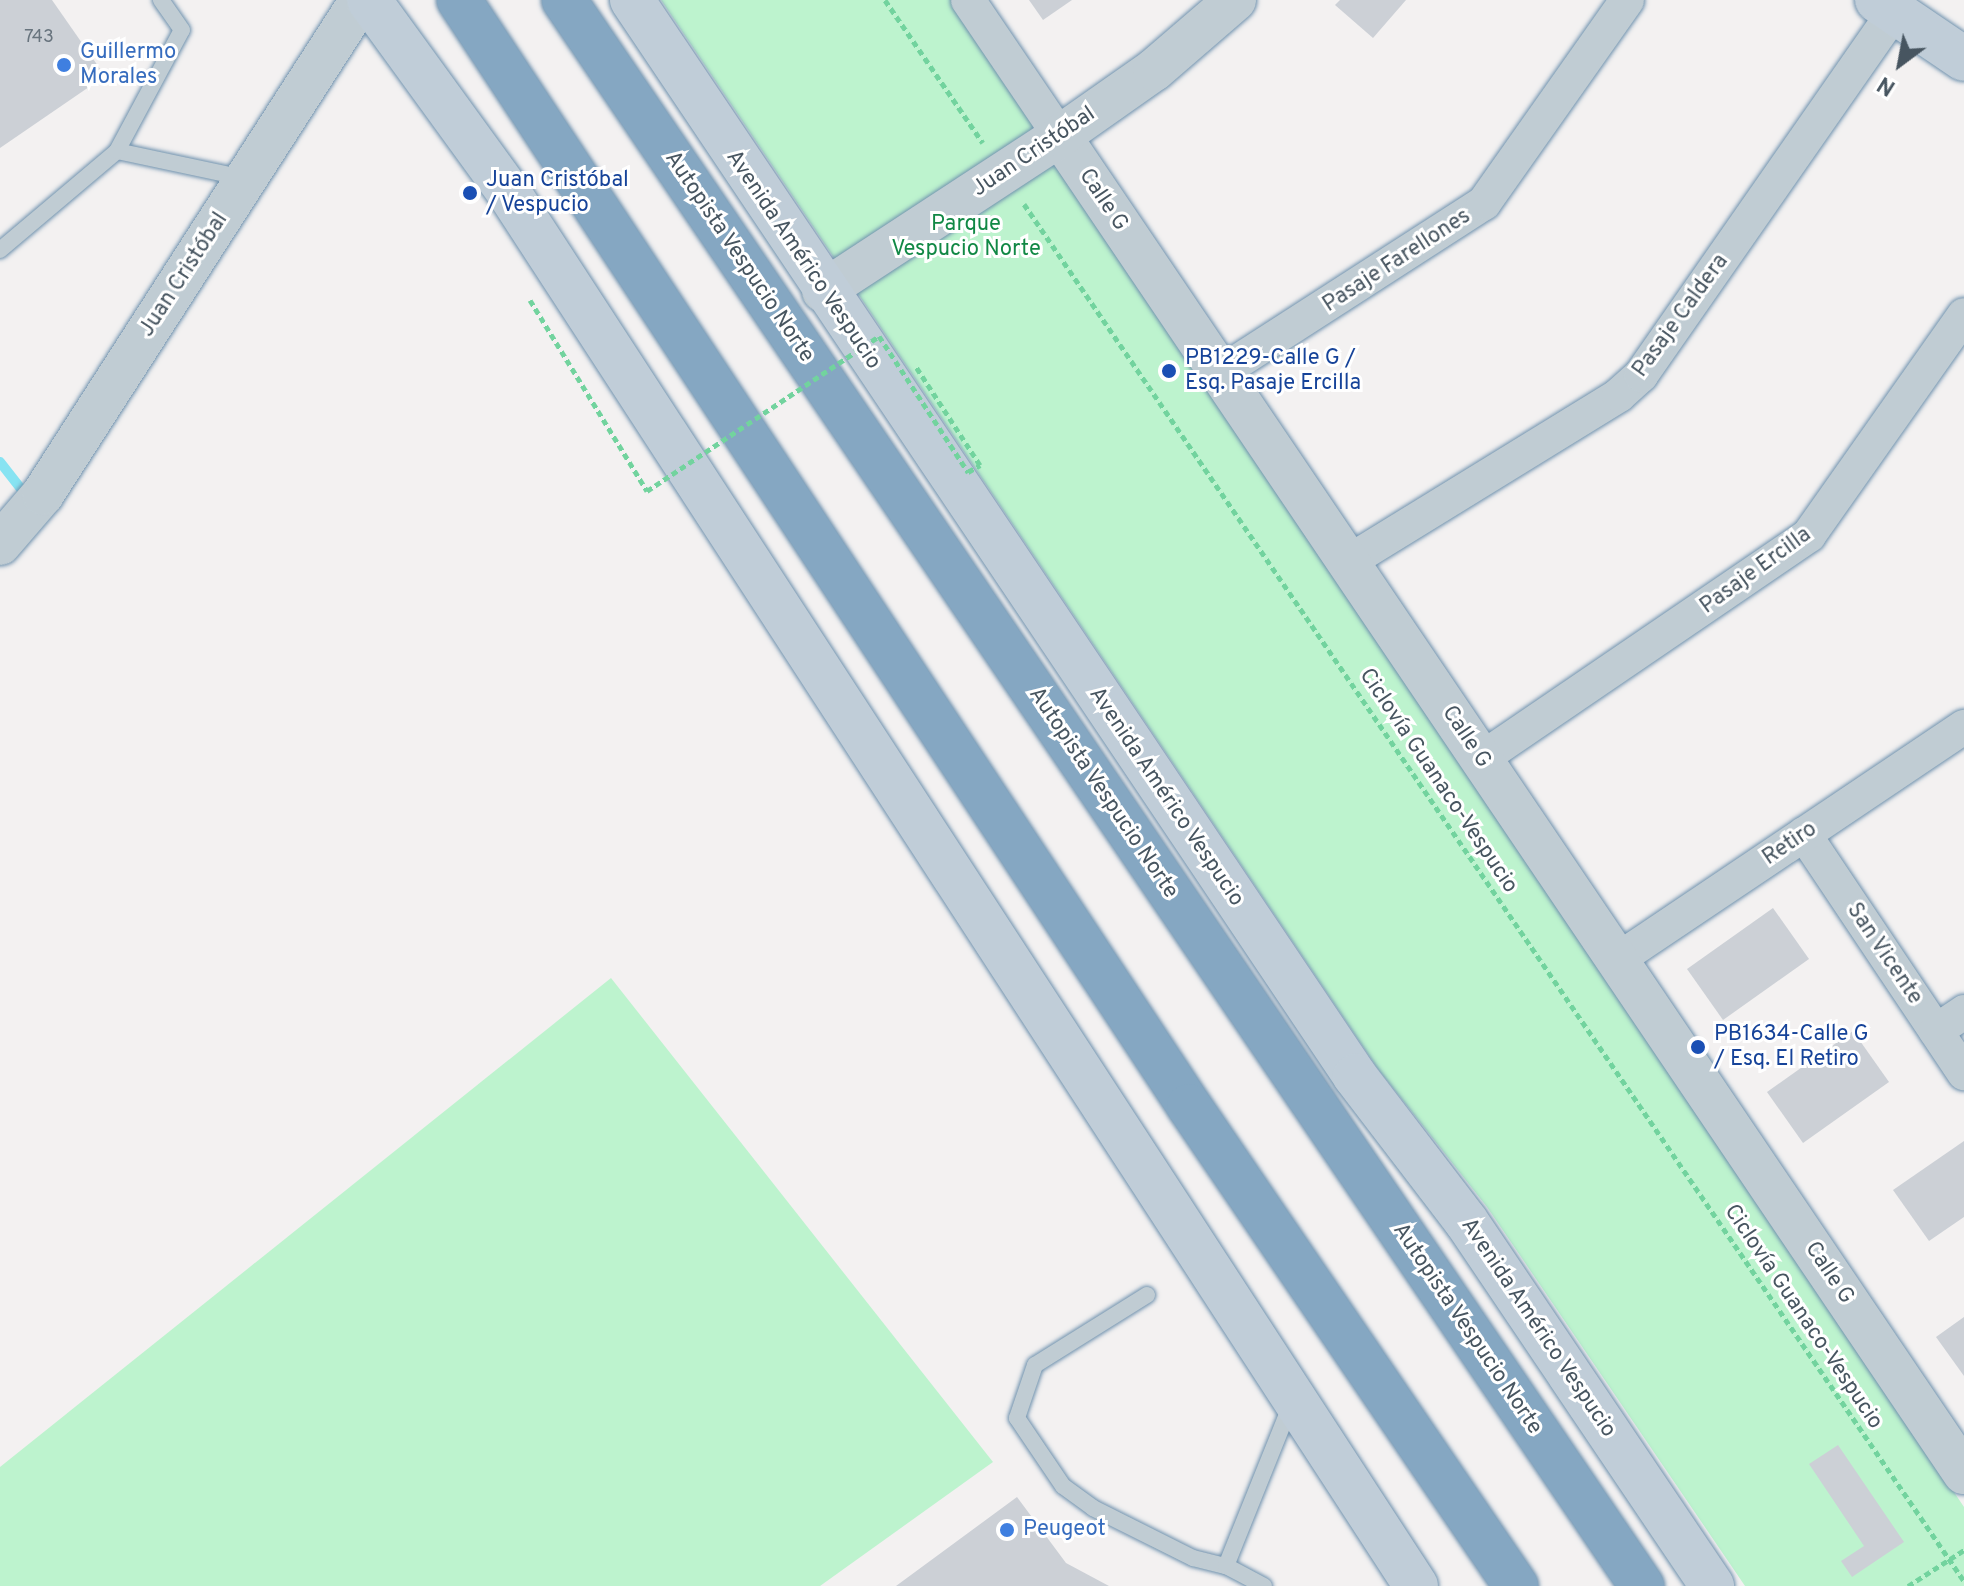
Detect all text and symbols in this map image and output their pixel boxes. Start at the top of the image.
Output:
north arrow [1860,24,1940,104]
house number: 743 [24,27,54,49]
place label: Guillermo Morales [80,39,176,90]
marker: Guillermo Morales [55,56,73,74]
text: N [1873,69,1901,100]
street label: Juan Cristóbal [967,101,1101,203]
street label: Avenida Américo Vespucio [719,145,887,375]
street label: Autopista Vespucio Norte [658,146,820,368]
street label: Calle G [1073,164,1133,236]
place label: Juan Cristóbal / Vespucio [486,167,629,218]
marker: Juan Cristóbal / Vespucio [461,184,479,202]
street label: Pasaje Farellones [1318,203,1476,319]
street label: Juan Cristóbal [134,208,234,342]
park label: Parque Vespucio Norte [891,211,1041,262]
street label: Pasaje Caldera [1628,249,1734,383]
place label: PB1229-Calle G / Esq. Pasaje Ercilla [1185,345,1361,396]
marker: PB1229-Calle G / Esq. Pasaje Ercilla [1160,362,1178,380]
street label: Pasaje Ercilla [1695,522,1817,620]
street label: Ciclovía Guanaco-Vespucio [1353,664,1523,898]
street label: Autopista Vespucio Norte [1022,682,1184,904]
street label: Avenida Américo Vespucio [1082,682,1250,912]
street label: Calle G [1436,701,1496,773]
street label: Retiro [1758,816,1822,872]
street label: San Vicente [1840,898,1928,1010]
place label: PB1634-Calle G / Esq. El Retiro [1714,1021,1869,1072]
marker: PB1634-Calle G / Esq. El Retiro [1689,1038,1707,1056]
street label: Ciclovía Guanaco-Vespucio [1718,1200,1888,1434]
street label: Avenida Américo Vespucio [1454,1213,1622,1443]
street label: Autopista Vespucio Norte [1386,1218,1548,1440]
street label: Calle G [1799,1237,1859,1309]
place label: Peugeot [1023,1517,1106,1543]
marker: Peugeot [998,1521,1016,1539]

